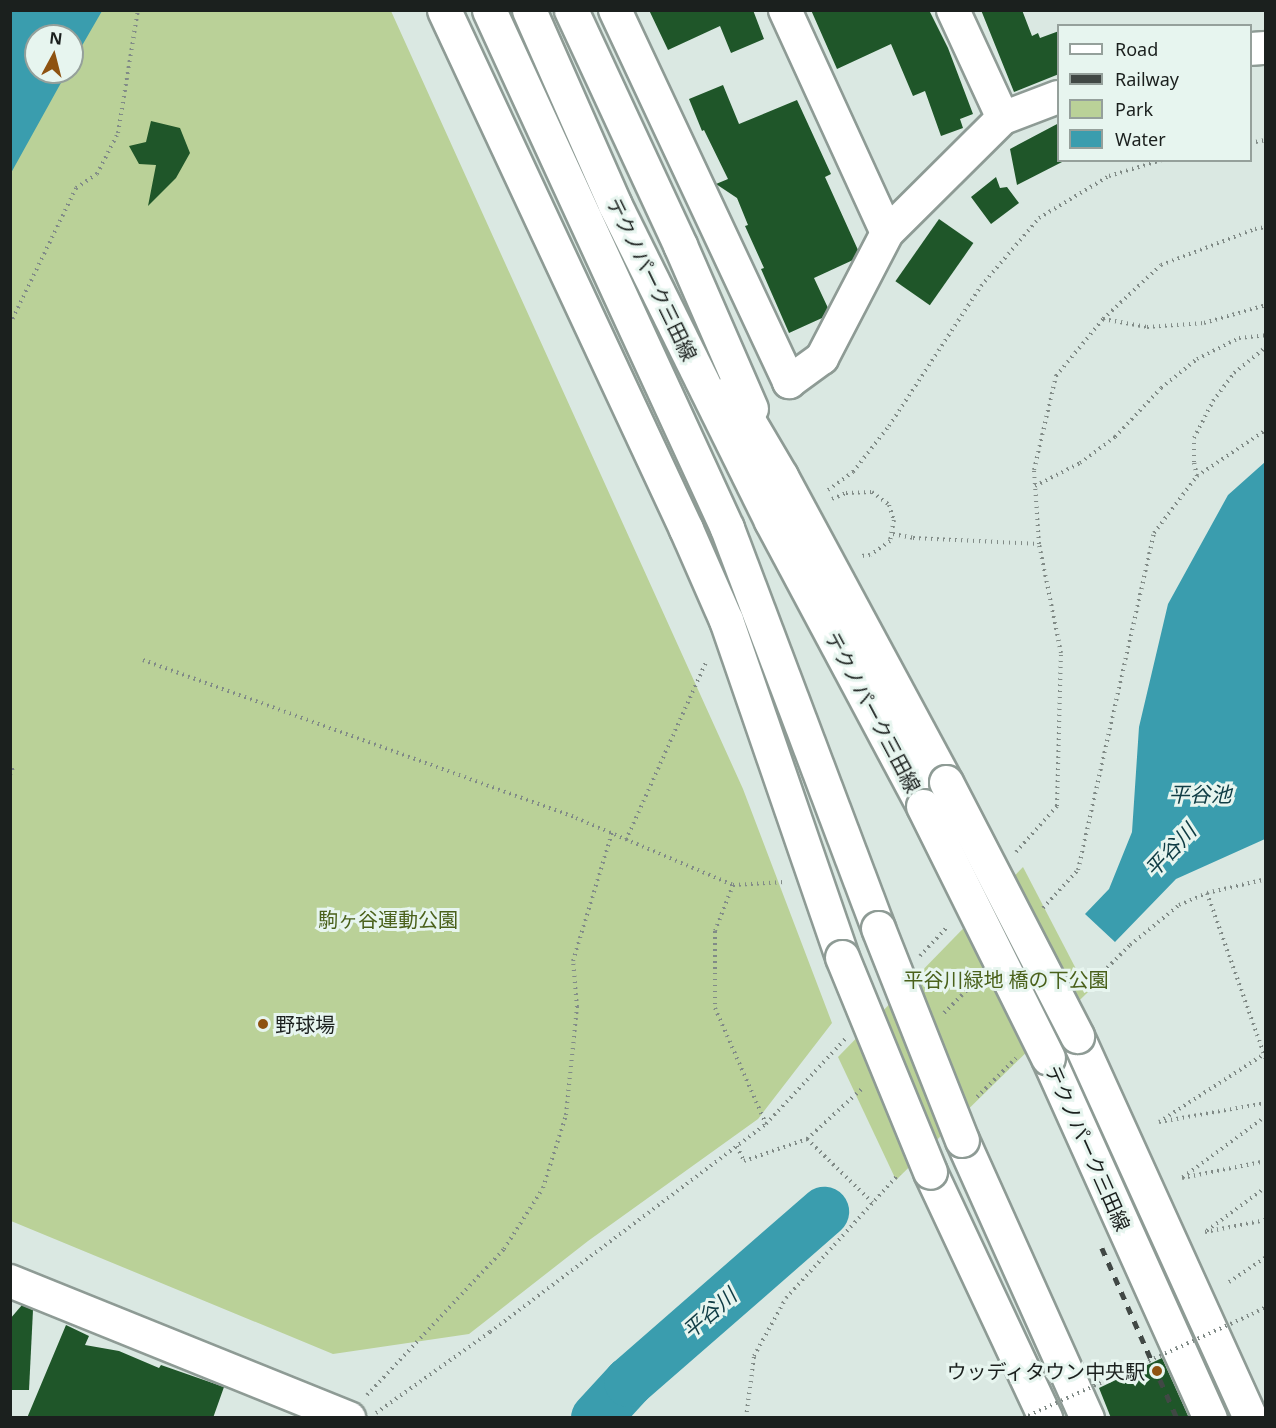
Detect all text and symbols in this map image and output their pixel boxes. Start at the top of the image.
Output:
north arrow [24,24,84,84]
legend [1057,24,1252,162]
text: N [48,26,64,50]
text: Road [1115,37,1158,61]
text: Railway [1115,67,1179,91]
text: Park [1115,97,1153,121]
text: Water [1115,127,1166,151]
street label: テクノパーク三田線 [602,193,702,365]
street label: テクノパーク三田線 [820,627,926,797]
water label: 平谷池 [1169,781,1231,807]
water label: 平谷川 [1139,818,1201,882]
park label: 駒ヶ谷運動公園 [318,907,458,931]
park label: 平谷川緑地 橋の下公園 [903,967,1109,991]
place label: 野球場 [275,1012,335,1036]
marker: 野球場 [256,1017,270,1031]
street label: テクノパーク三田線 [1040,1061,1136,1235]
water label: 平谷川 [677,1283,741,1343]
place label: ウッディタウン中央駅 [945,1359,1145,1383]
marker: ウッディタウン中央駅 [1150,1364,1164,1378]

